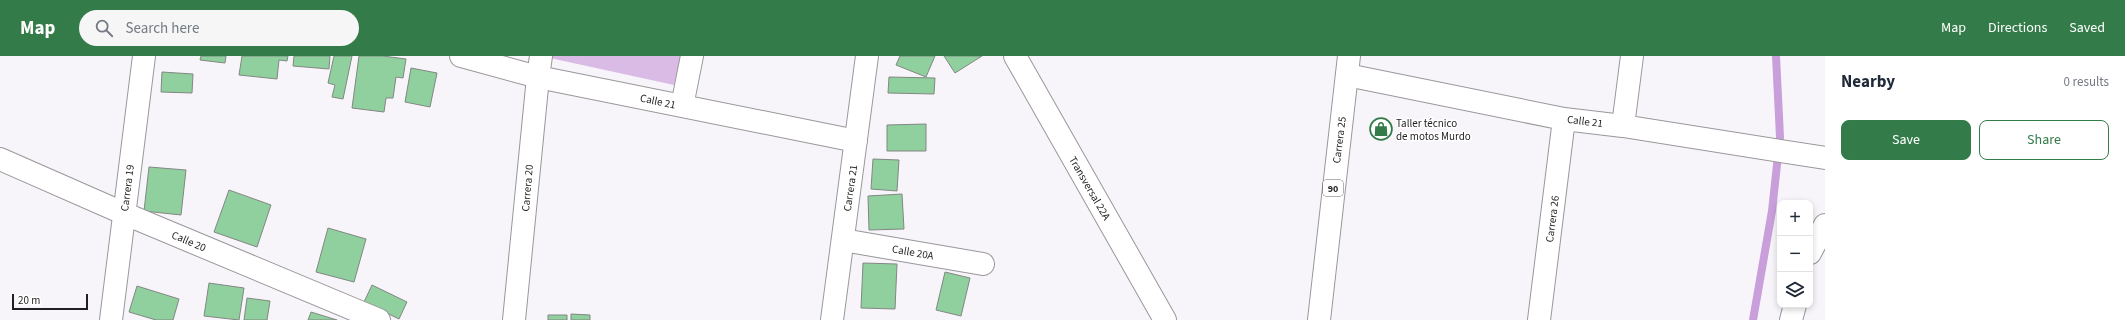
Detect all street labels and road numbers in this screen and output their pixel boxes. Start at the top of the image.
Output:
street label: Calle 21 [639,90,677,113]
street label: Calle 21 [1566,112,1604,131]
street label: Carrera 25 [1329,116,1350,164]
street label: Transversal 22A [1065,154,1114,223]
street label: Carrera 19 [117,164,138,212]
street label: Carrera 20 [518,164,537,212]
street label: Carrera 21 [840,164,861,212]
road number: 90 [1323,180,1343,196]
street label: Carrera 26 [1542,194,1563,243]
street label: Calle 20 [169,228,208,255]
street label: Calle 20A [891,241,935,264]

